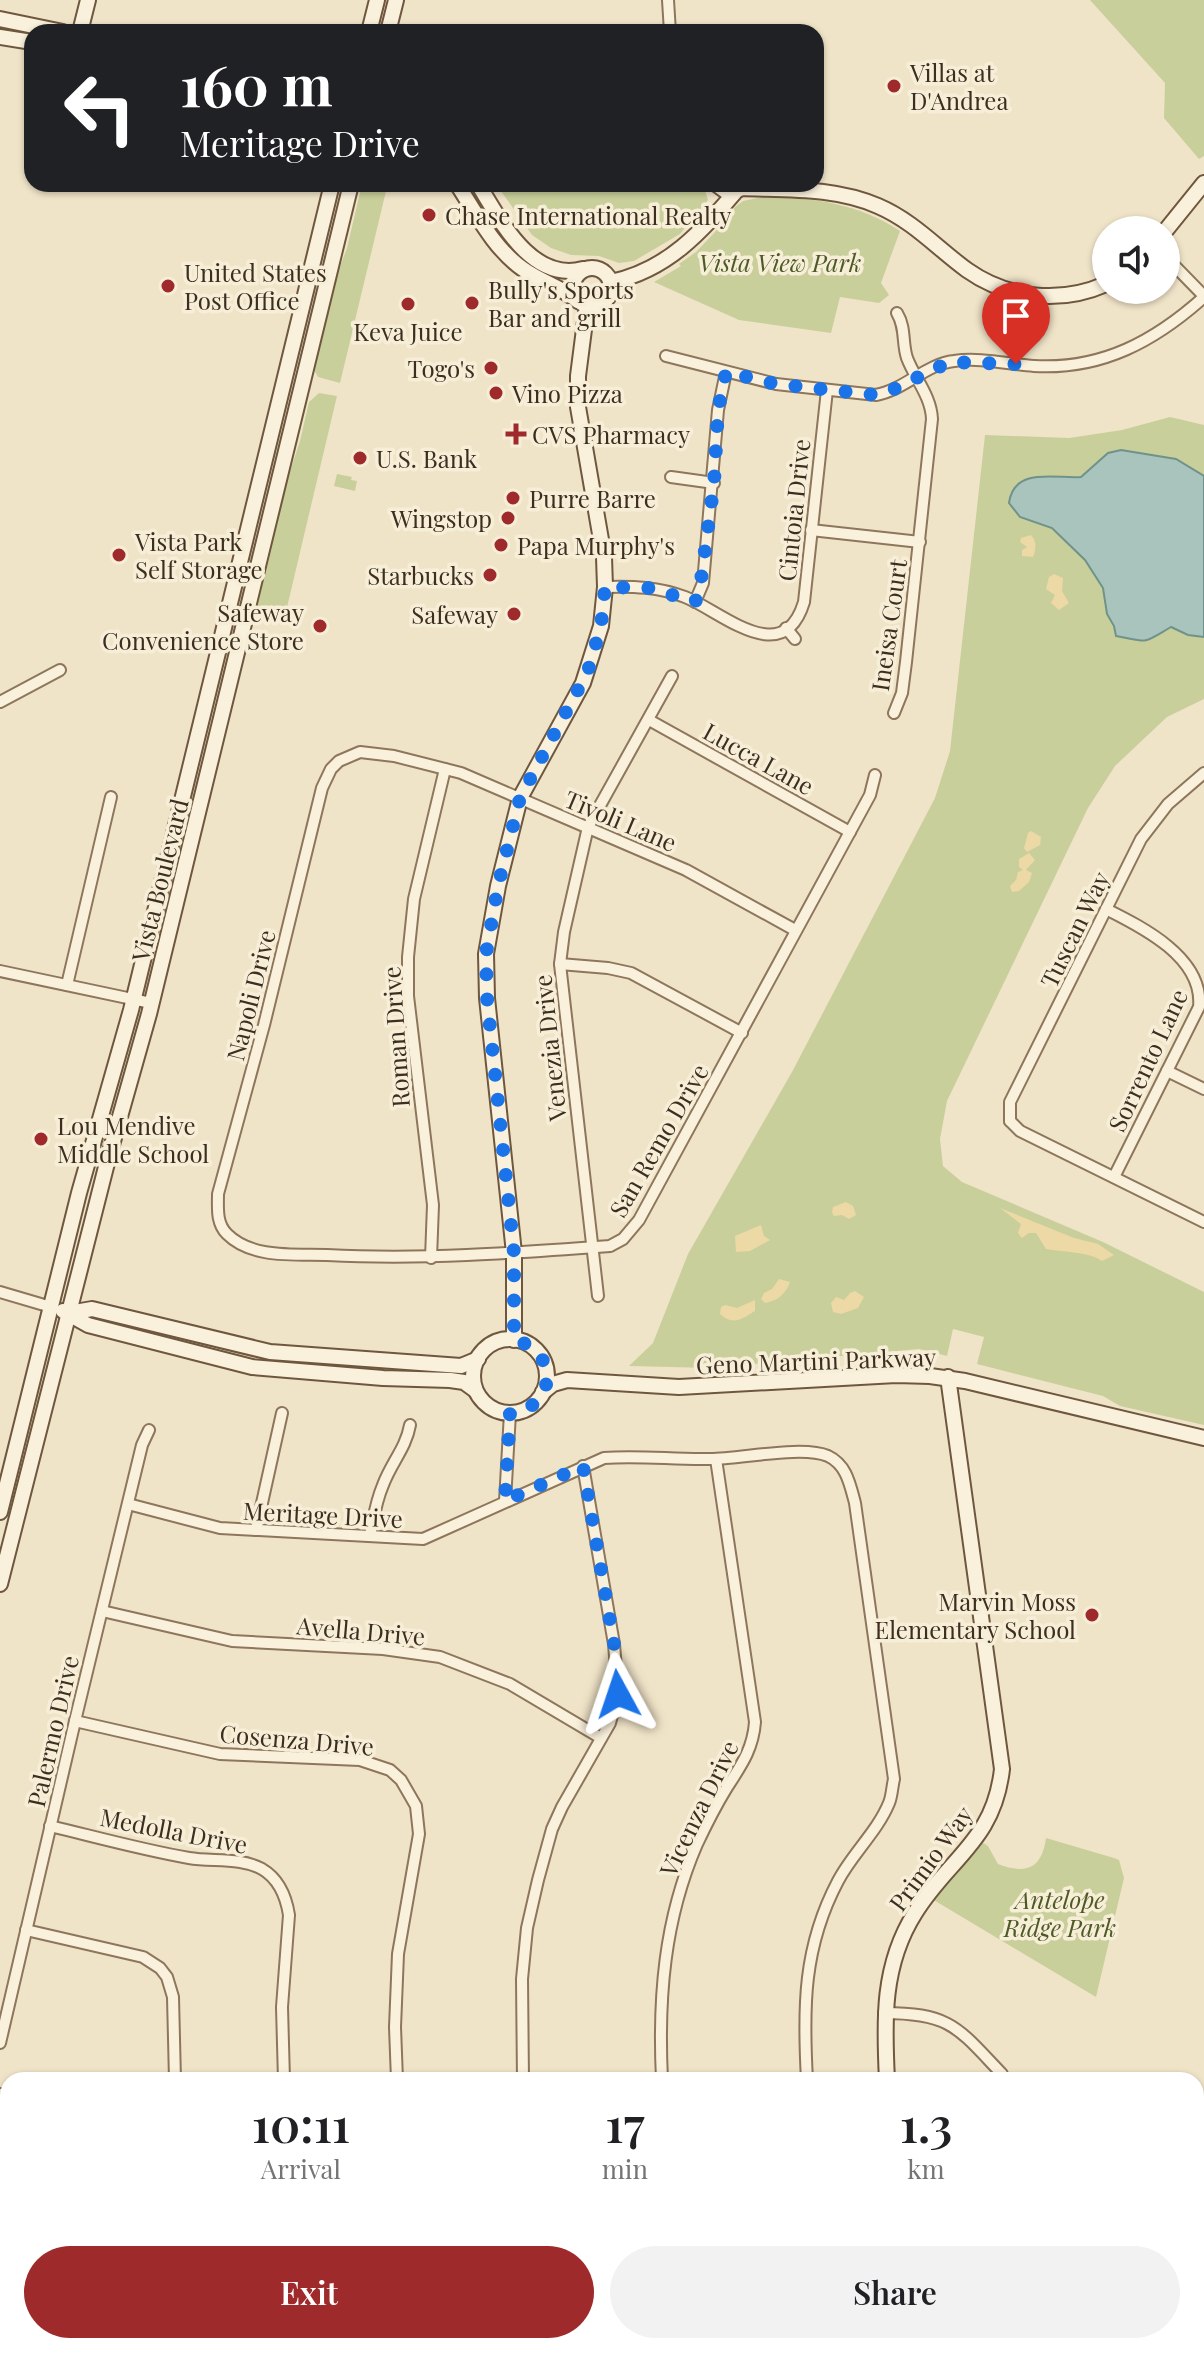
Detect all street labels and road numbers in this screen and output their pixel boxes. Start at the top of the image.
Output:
street label: Cintoia Drive [770,437,816,583]
street label: Ineisa Court [863,557,913,693]
street label: Lucca Lane [698,715,820,801]
street label: Tivoli Lane [560,782,682,858]
street label: Vista Boulevard [123,795,195,966]
street label: Tuscan Way [1032,866,1116,992]
street label: Napoli Drive [218,926,282,1064]
street label: Roman Drive [374,966,416,1108]
street label: Venezia Drive [525,973,573,1124]
street label: Sorrento Lane [1100,984,1194,1136]
street label: San Remo Drive [601,1057,715,1223]
street label: Geno Martini Parkway [695,1340,937,1380]
street label: Meritage Drive [242,1494,404,1534]
street label: Avella Drive [294,1608,427,1652]
street label: Palermo Drive [19,1652,85,1810]
street label: Cosenza Drive [219,1716,375,1762]
street label: Vicenza Drive [651,1735,745,1882]
street label: Primio Way [881,1799,979,1917]
street label: Medolla Drive [98,1800,250,1860]

